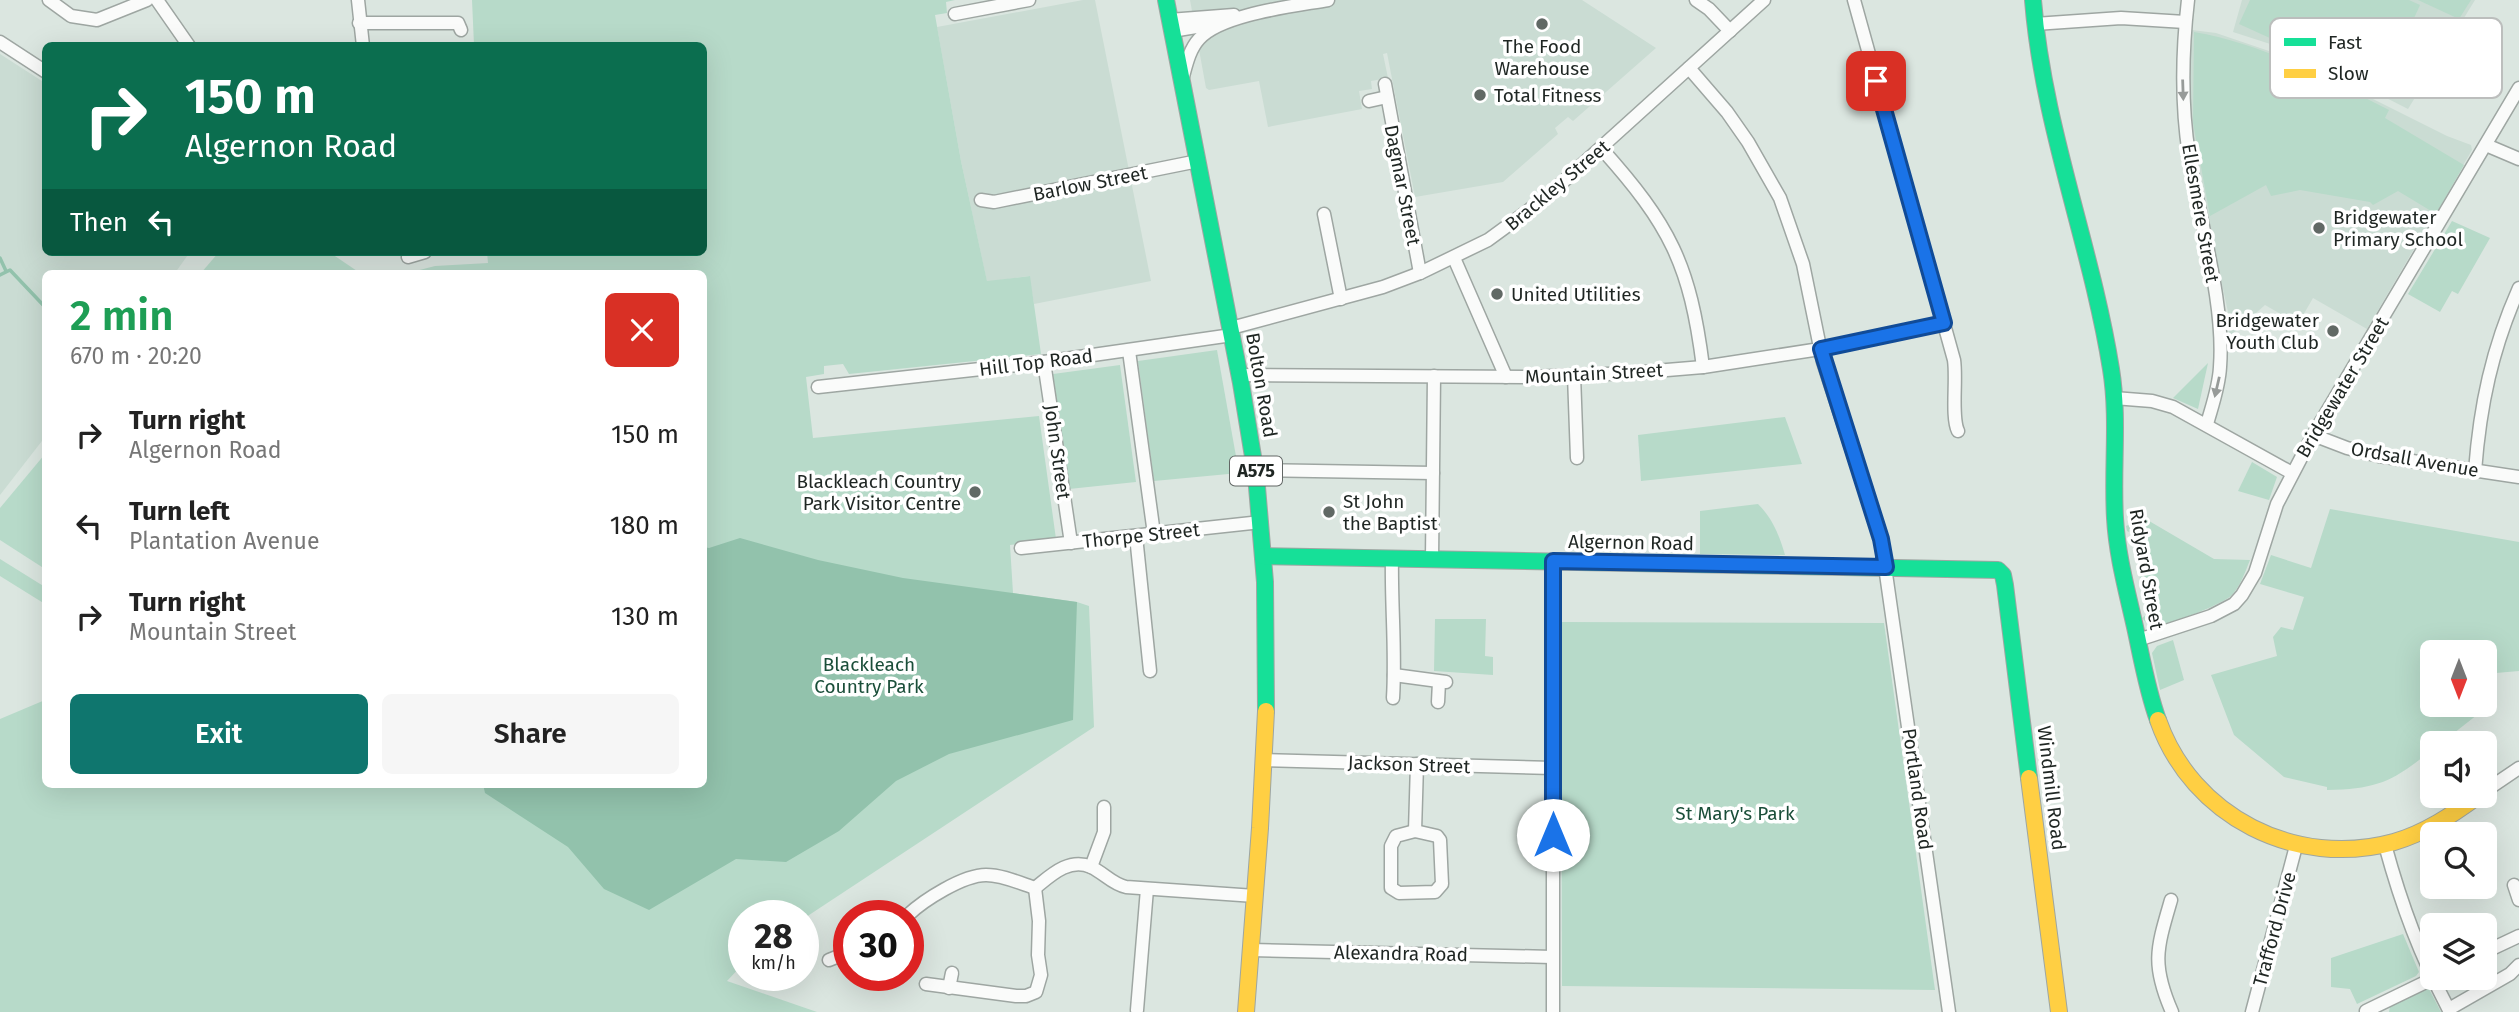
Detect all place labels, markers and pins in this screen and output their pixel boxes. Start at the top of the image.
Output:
marker: The Food Warehouse [1534,16,1550,32]
place label: The Food Warehouse [1494,35,1590,80]
pin [1846,51,1906,111]
place label: Total Fitness [1494,84,1601,107]
marker: Total Fitness [1472,87,1488,103]
place label: Bridgewater Primary School [2333,206,2463,251]
marker: Bridgewater Primary School [2311,220,2327,236]
place label: United Utilities [1511,283,1641,306]
marker: United Utilities [1489,286,1505,302]
place label: Bridgewater Youth Club [2215,309,2320,354]
marker: Bridgewater Youth Club [2325,323,2341,339]
place label: Blackleach Country Park Visitor Centre [797,470,962,515]
marker: Blackleach Country Park Visitor Centre [967,484,983,500]
place label: St John the Baptist [1343,490,1438,535]
marker: St John the Baptist [1321,504,1337,520]

